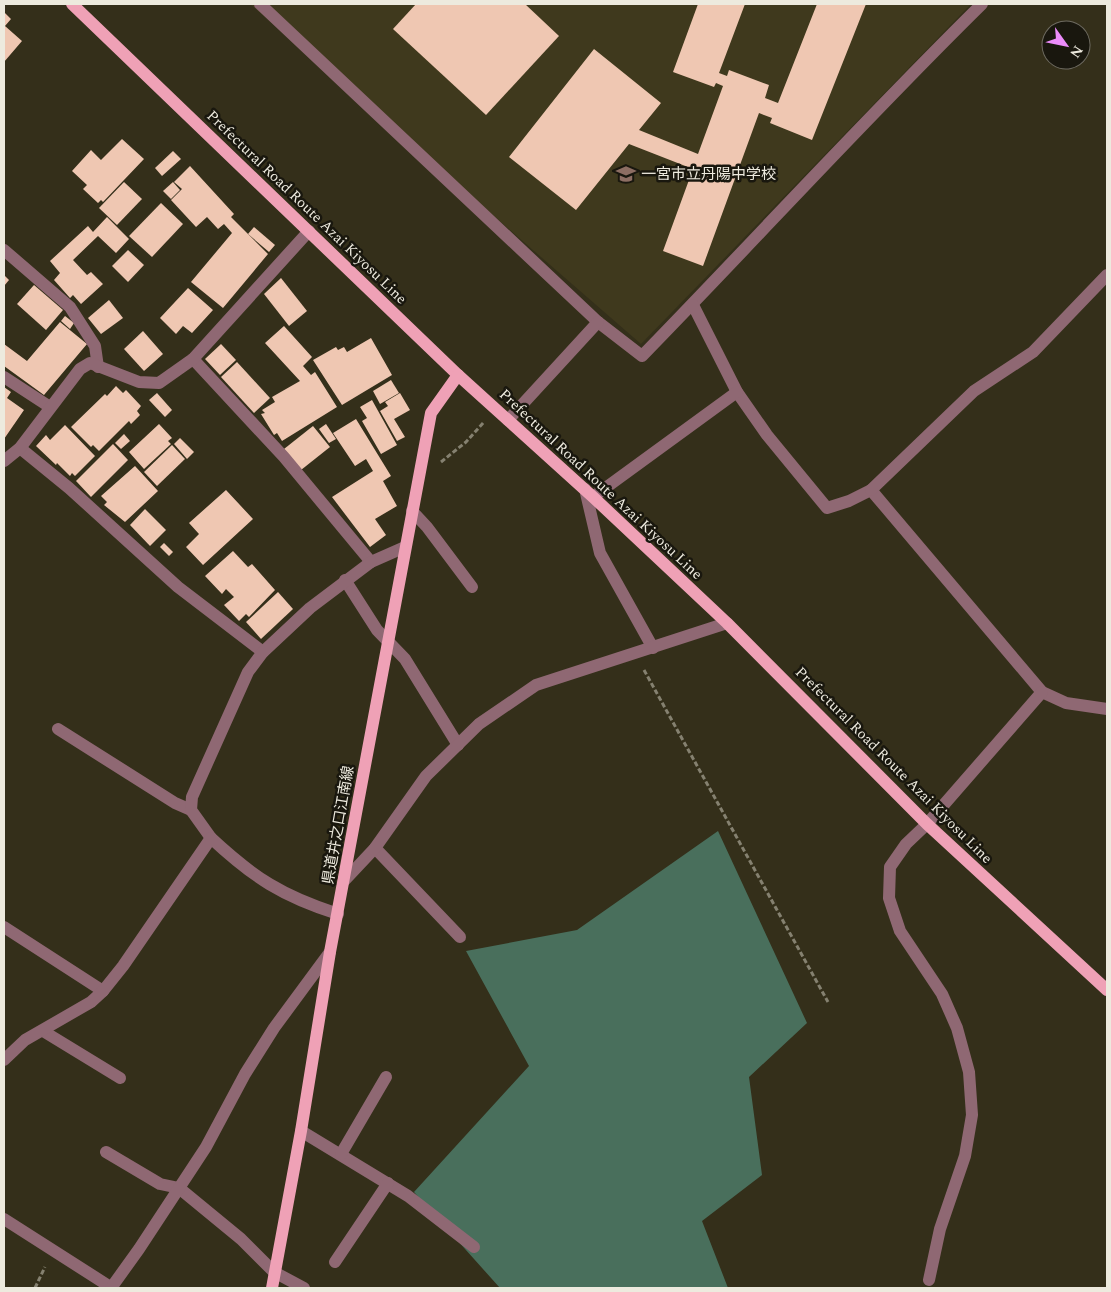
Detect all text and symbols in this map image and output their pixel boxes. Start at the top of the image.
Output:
north arrow [1041,20,1091,70]
text: N [1065,41,1088,62]
street label: Prefectural Road Route Azai Kiyosu Line [201,105,412,310]
school or university icon: 一宮市立丹陽中学校 [615,163,637,185]
place label: 一宮市立丹陽中学校 [641,163,776,186]
street label: Prefectural Road Route Azai Kiyosu Line [494,383,708,585]
street label: Prefectural Road Route Azai Kiyosu Line [790,661,998,869]
street label: 県道井之口江南線 [317,764,360,886]

